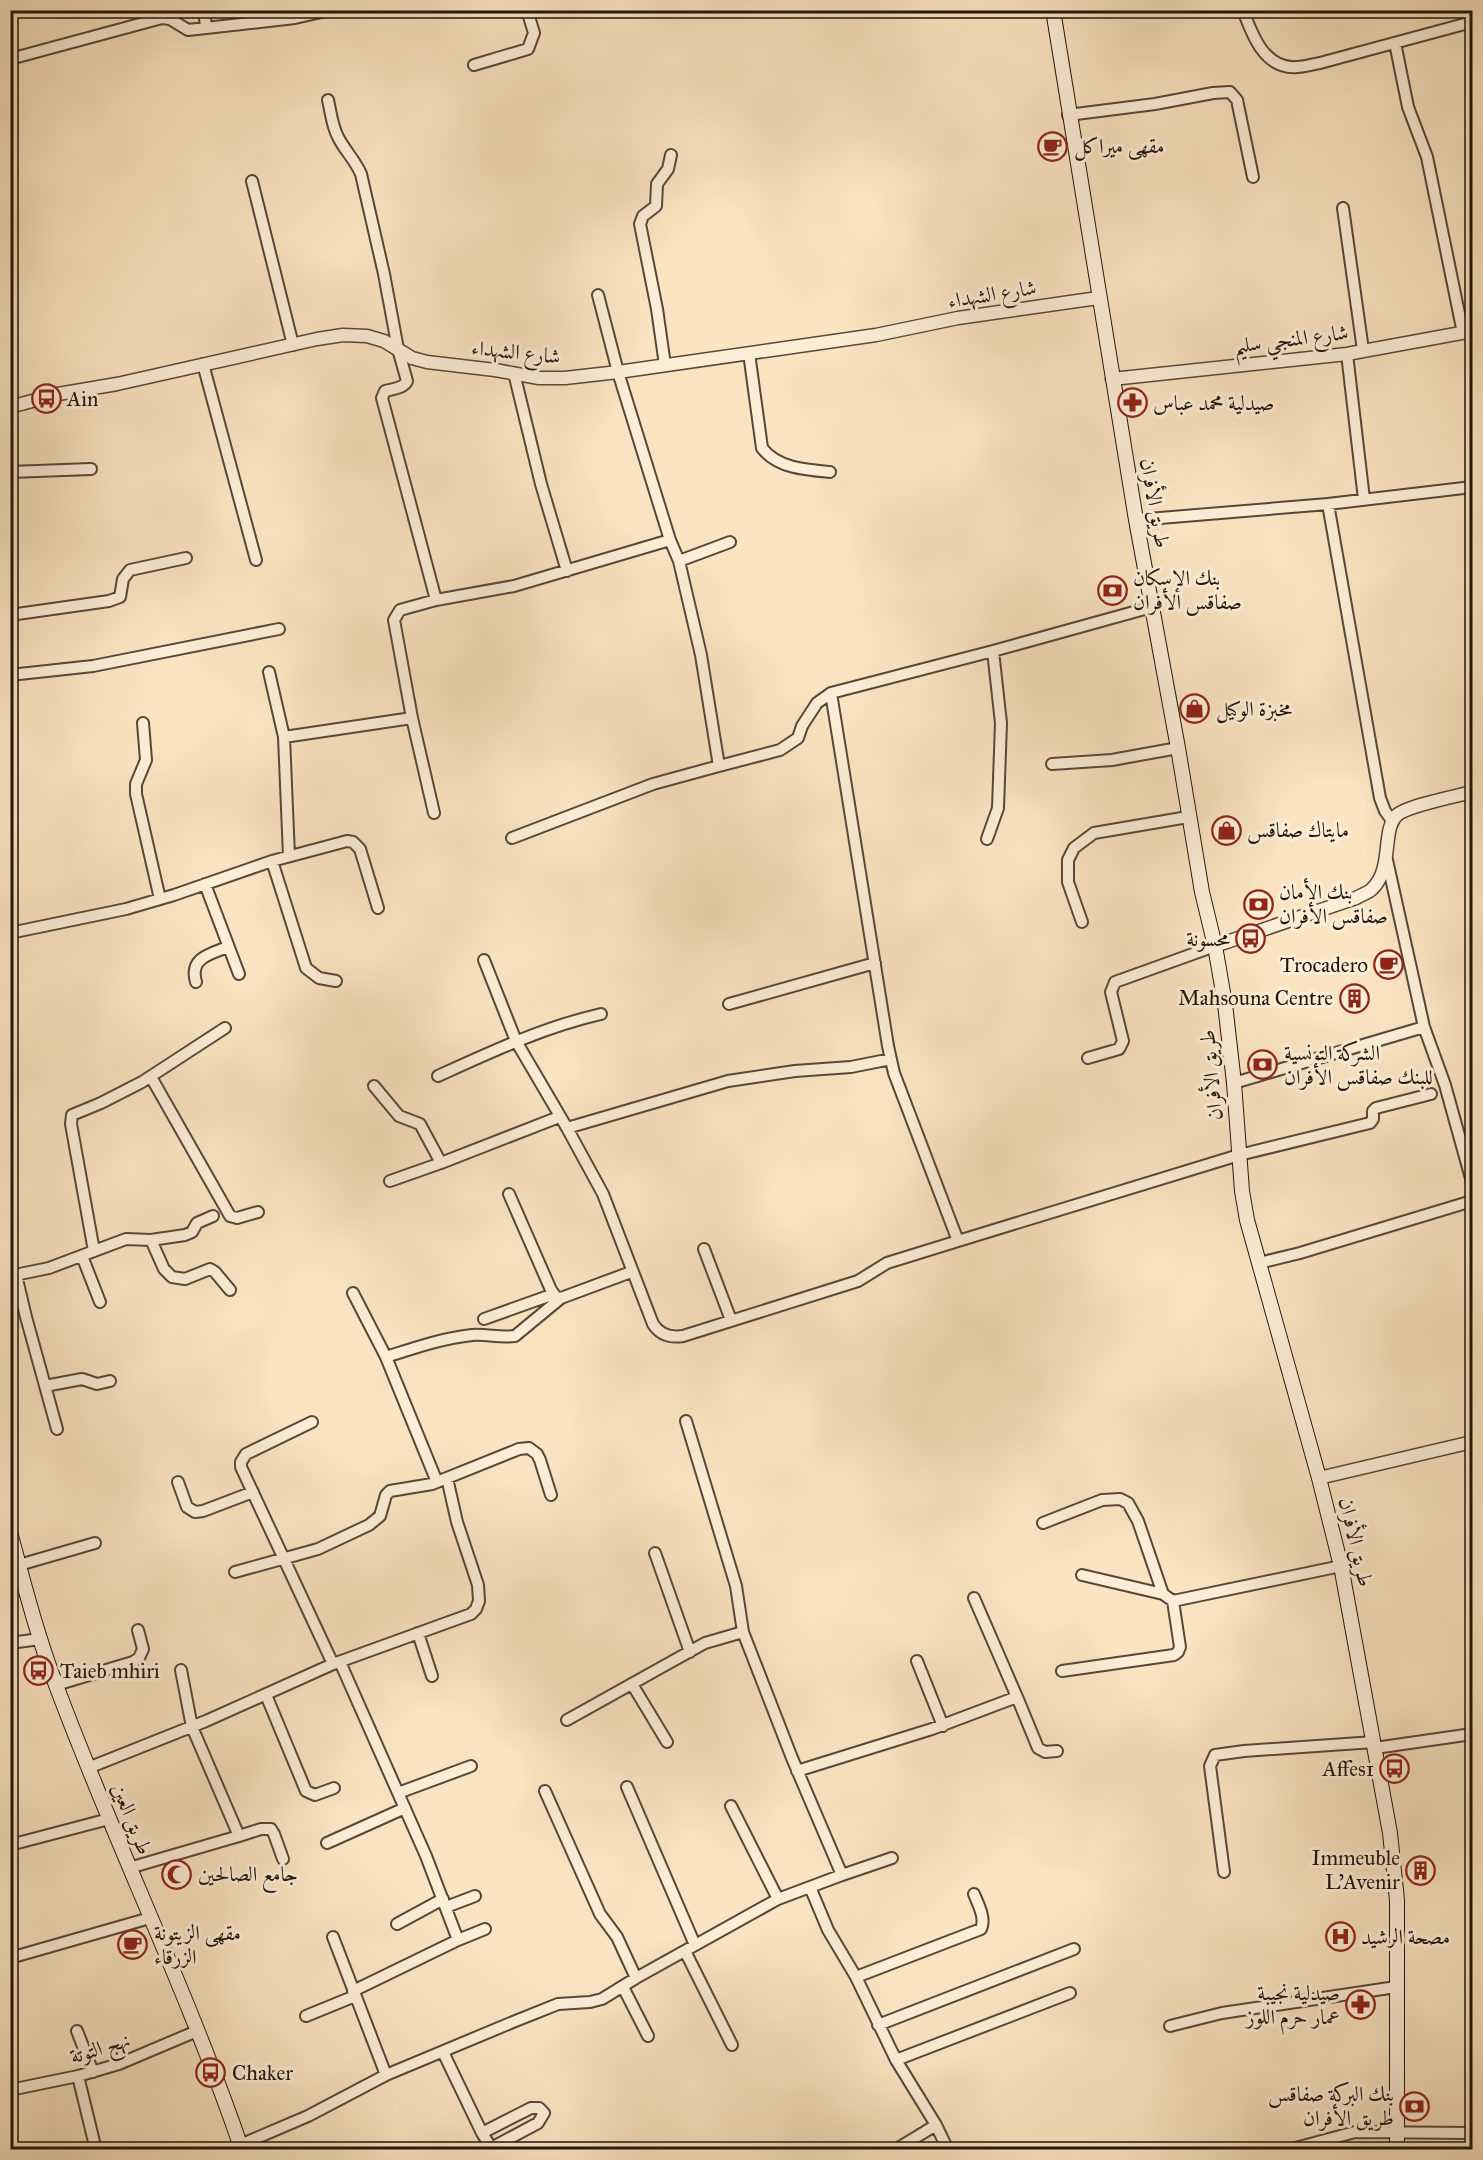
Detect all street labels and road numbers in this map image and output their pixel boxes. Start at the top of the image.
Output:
street label: شارع الشهداء [946,274,1039,319]
street label: شارع المنجي سليم [1232,319,1351,367]
street label: شارع الشهداء [470,334,562,375]
street label: طريق الأفران [1134,456,1178,550]
street label: طريق الأفران [1192,1029,1228,1122]
street label: طريق الأفران [1333,1494,1381,1589]
street label: طريق العين [106,1779,158,1859]
street label: نهج التوتة [67,2027,135,2075]

